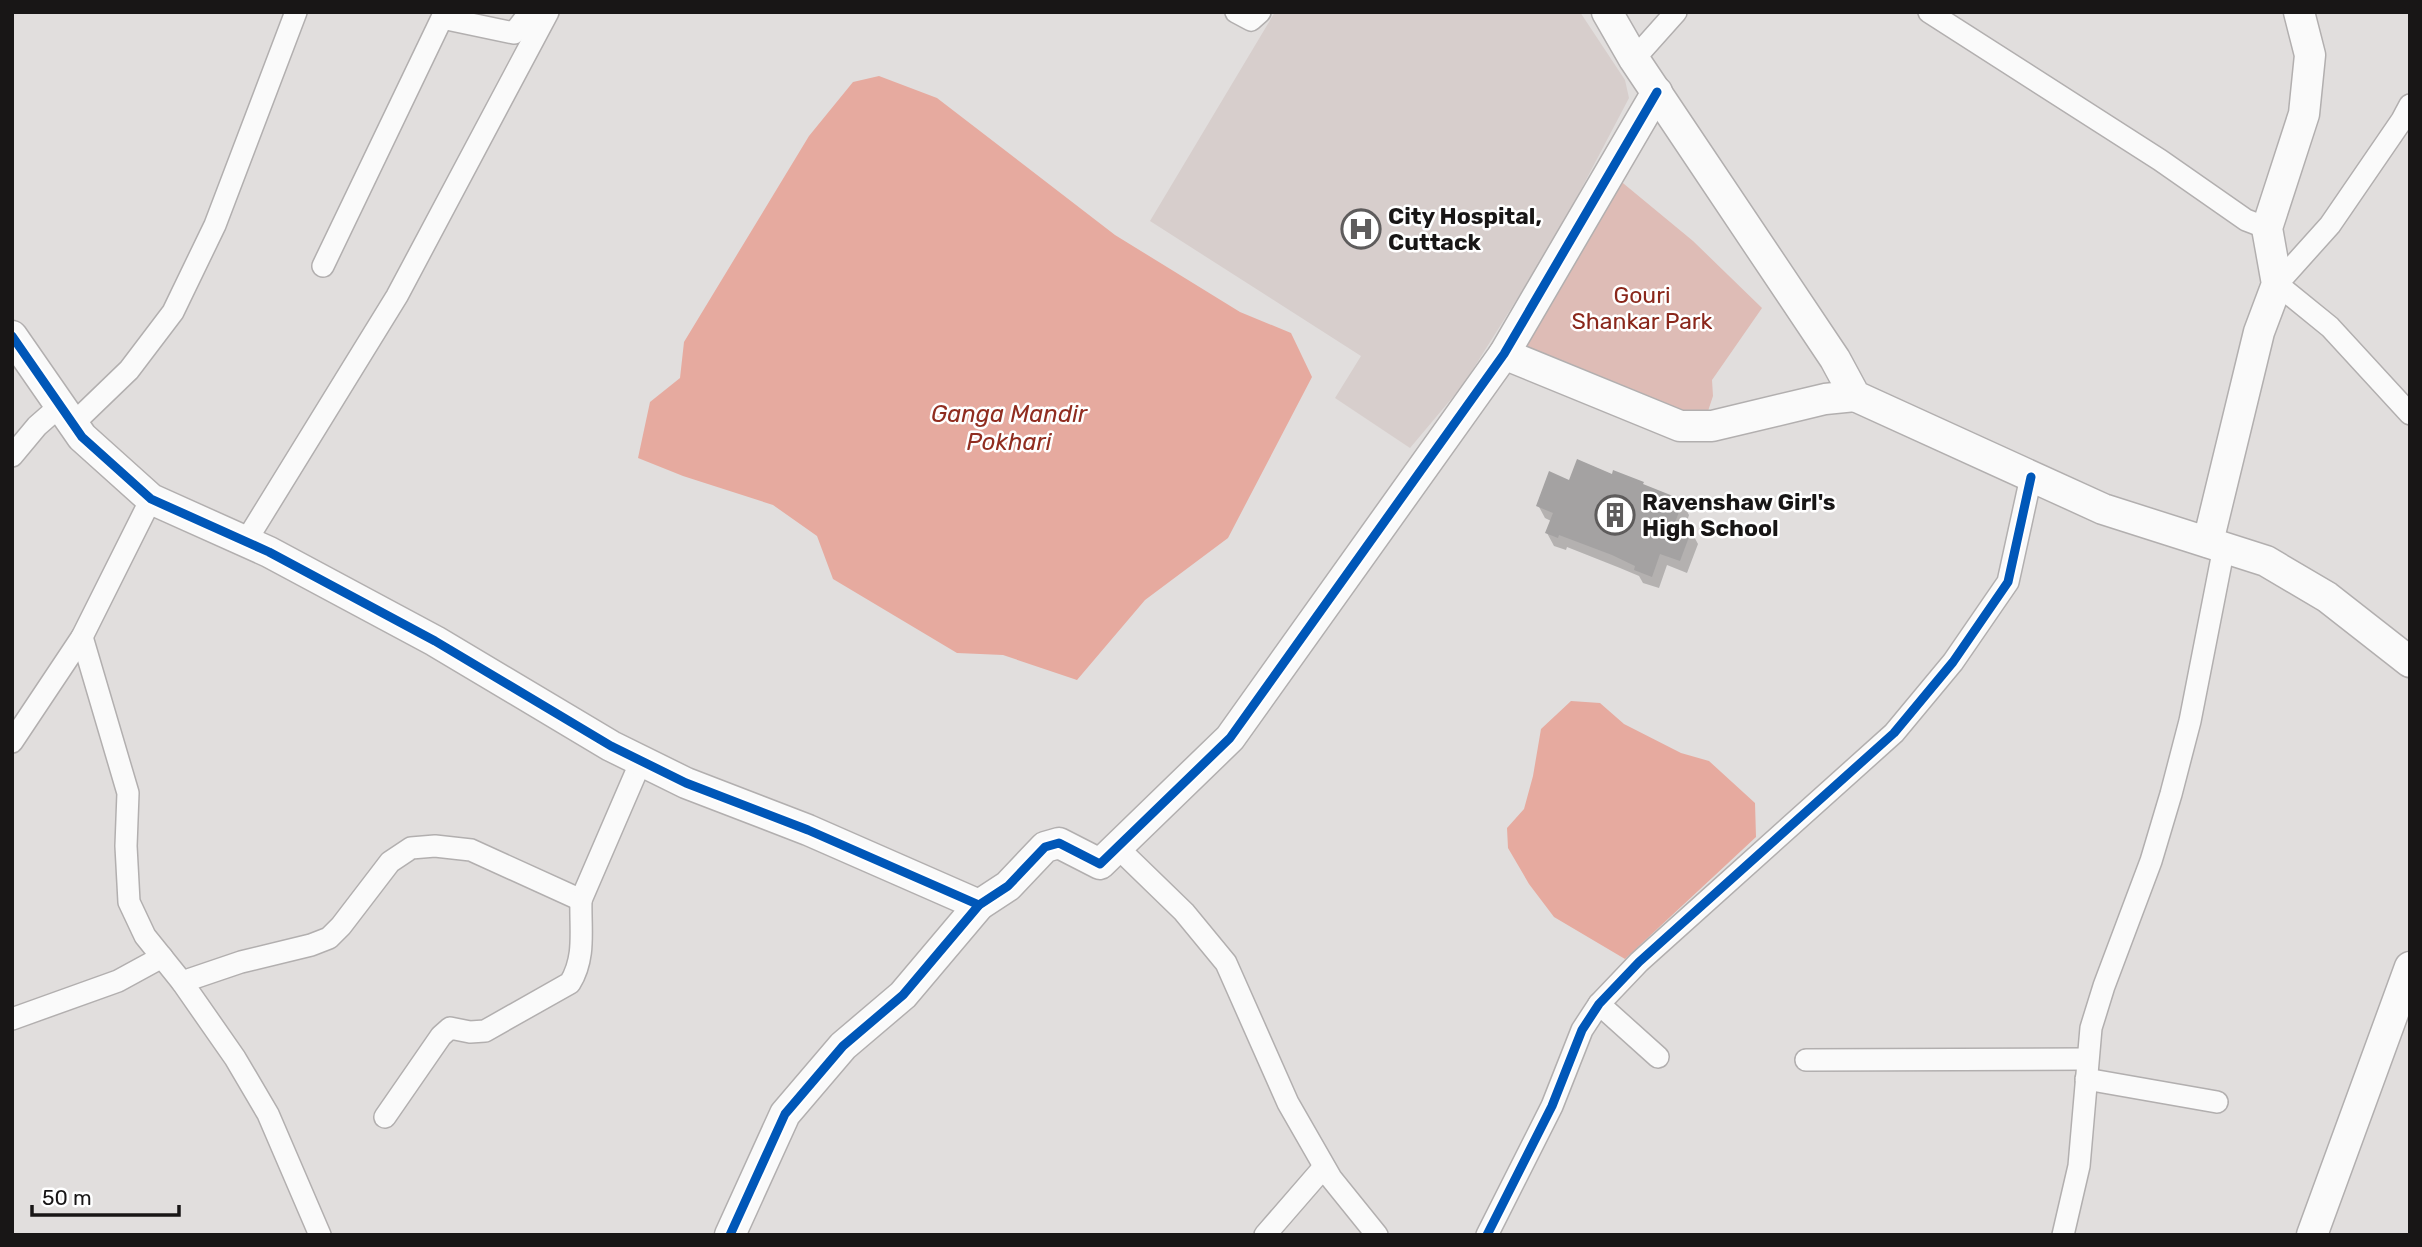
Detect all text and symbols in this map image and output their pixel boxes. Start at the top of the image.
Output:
place label: City Hospital, Cuttack [1388,202,1542,256]
hospital icon: City Hospital, Cuttack [1340,208,1382,250]
park label: Gouri Shankar Park [1572,281,1713,335]
water label: Ganga Mandir Pokhari [931,400,1088,456]
place label: Ravenshaw Girl's High School [1642,488,1836,542]
building icon: Ravenshaw Girl's High School [1594,494,1636,536]
scale bar [32,1174,178,1218]
text: 50 m [42,1185,92,1210]

